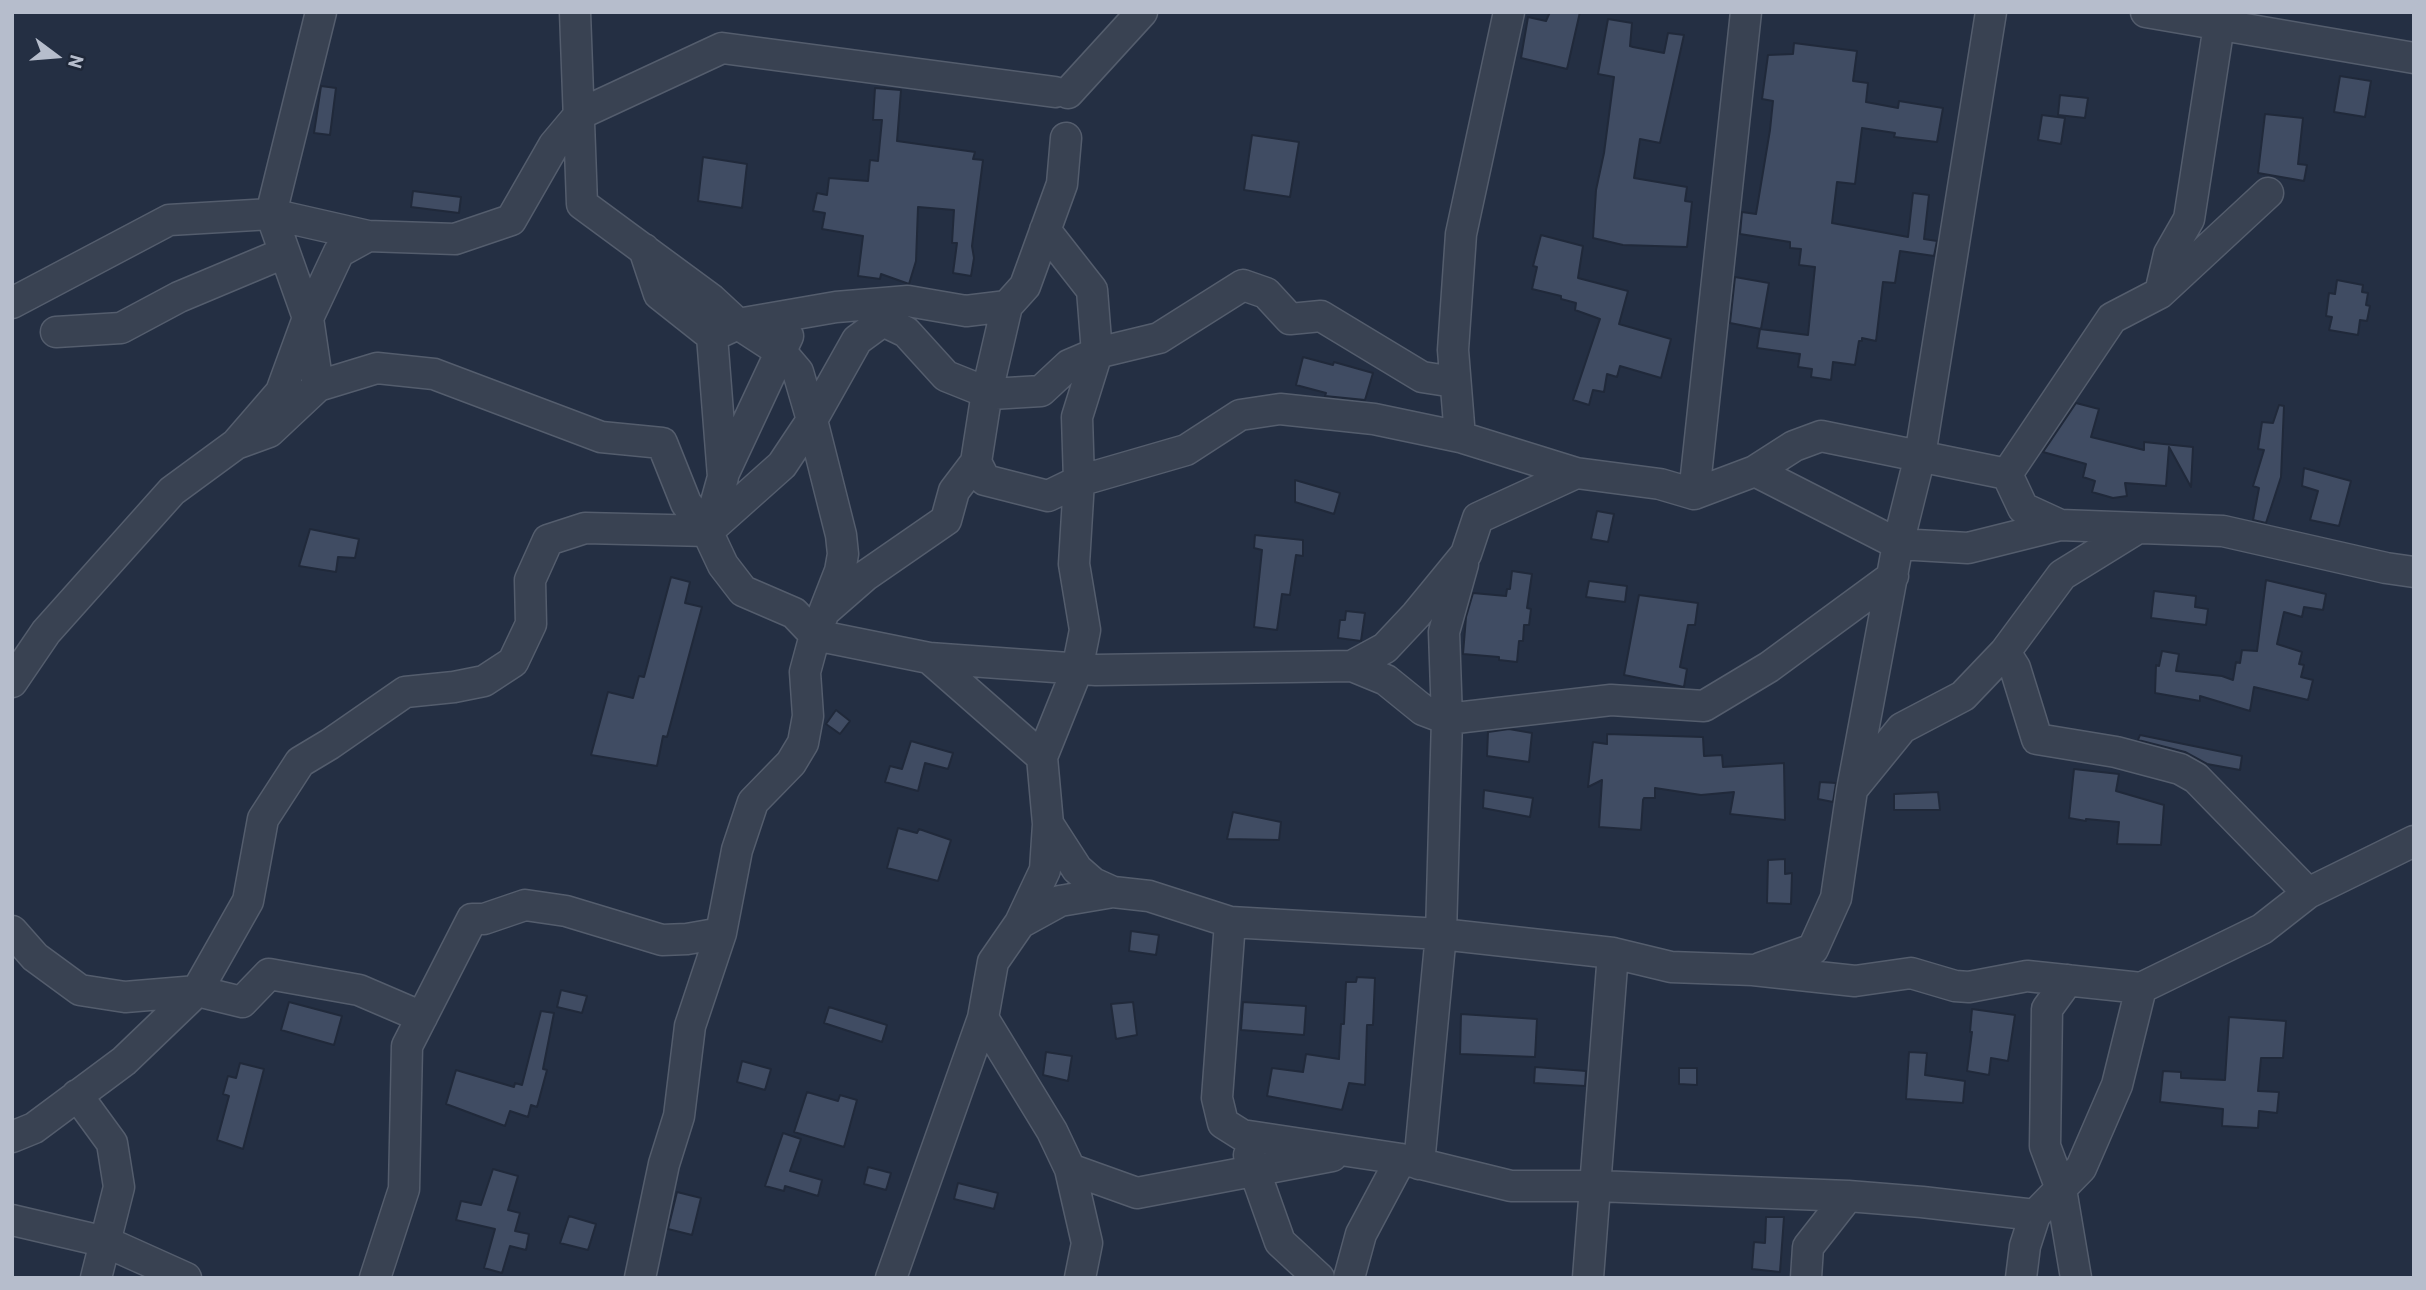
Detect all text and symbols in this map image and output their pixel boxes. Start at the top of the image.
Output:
north arrow [21,21,91,91]
text: N [64,53,89,71]

